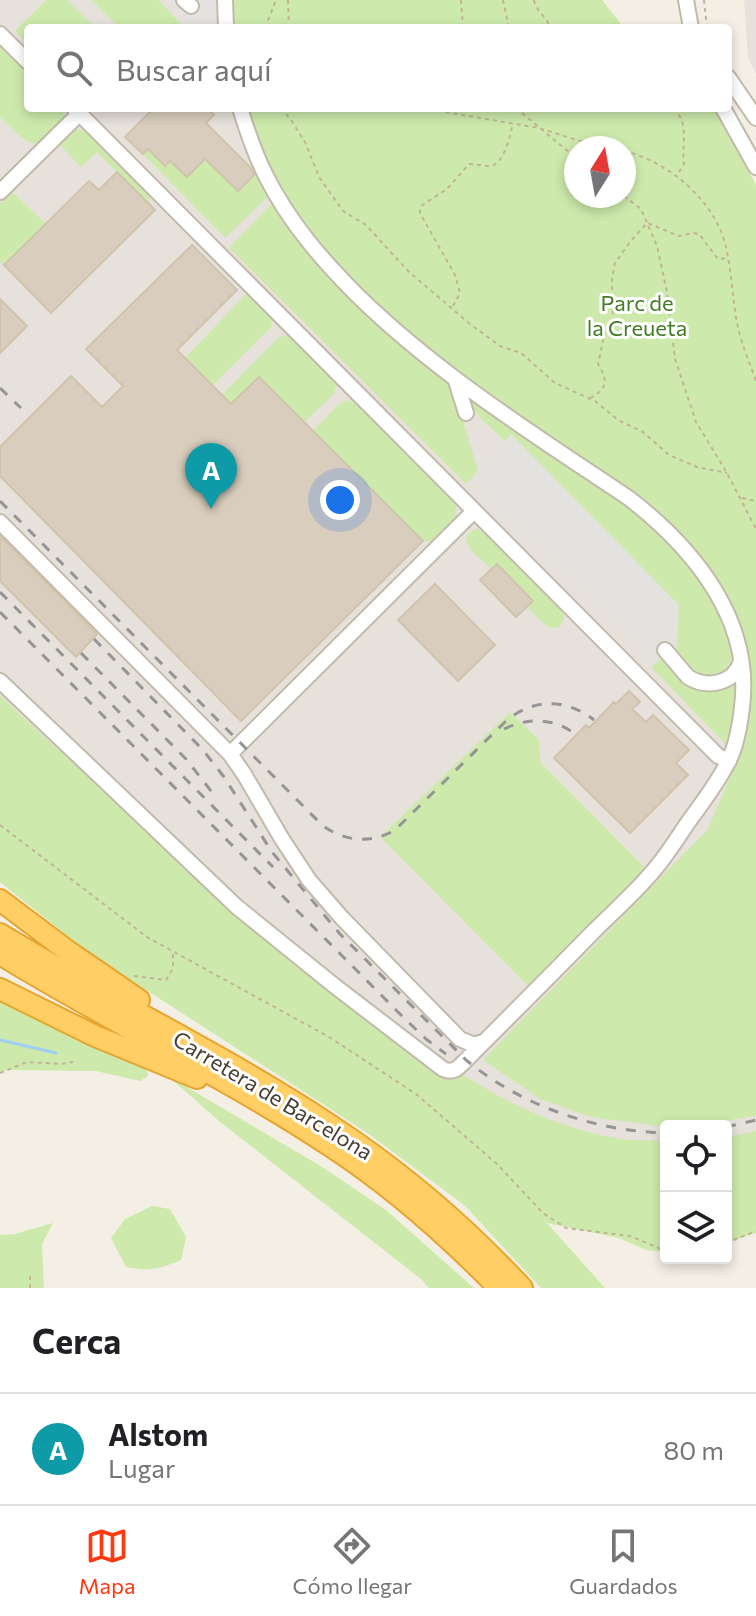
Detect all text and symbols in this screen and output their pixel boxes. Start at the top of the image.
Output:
search box [24,24,732,112]
icon: search [52,46,96,90]
text: Buscar aquí [116,50,272,87]
north arrow [564,136,636,208]
park label: Parc de la Creueta [587,289,687,341]
pin: A [185,443,237,509]
your location [320,480,360,520]
street label: Carretera de Barcelona [168,1025,378,1165]
map controls [660,1120,732,1264]
button: locate [660,1120,732,1192]
button: layers [660,1192,732,1264]
text: Cerca [32,1319,121,1361]
text: Alstom [108,1415,208,1452]
text: A [49,1434,67,1465]
text: 80 m [664,1434,724,1465]
text: Lugar [108,1452,175,1483]
tab: Mapa [79,1524,135,1599]
tab: Cómo llegar [293,1524,412,1599]
tab: Guardados [569,1524,677,1599]

